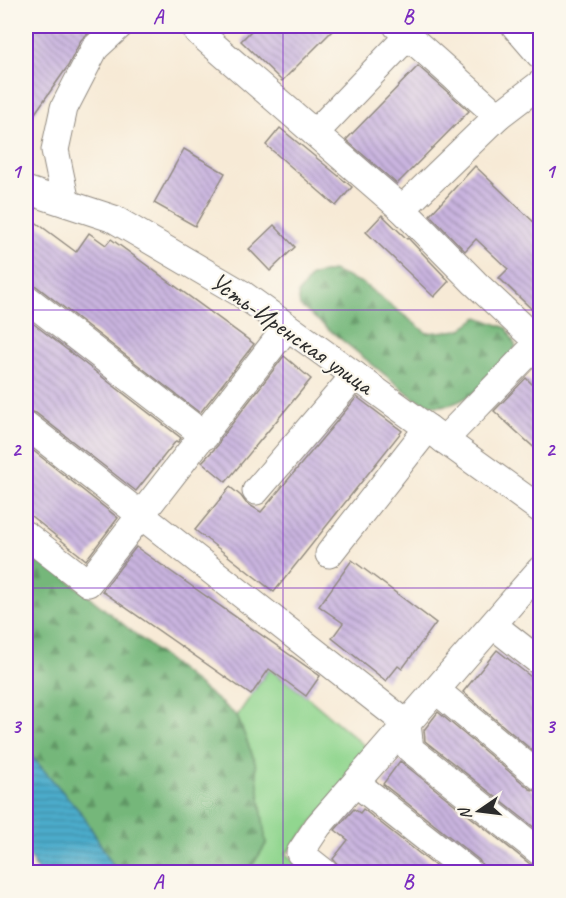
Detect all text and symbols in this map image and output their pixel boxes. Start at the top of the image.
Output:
text: A [153,4,165,29]
text: B [403,4,415,29]
text: 1 [12,159,23,184]
text: 1 [546,159,557,184]
street label: Усть-Иренская улица [204,265,382,403]
text: 2 [12,437,23,462]
text: 2 [546,437,557,462]
text: 3 [12,714,23,739]
text: 3 [546,714,557,739]
north arrow [449,781,509,841]
text: N [454,804,476,822]
text: A [153,869,165,894]
text: B [403,869,415,894]

